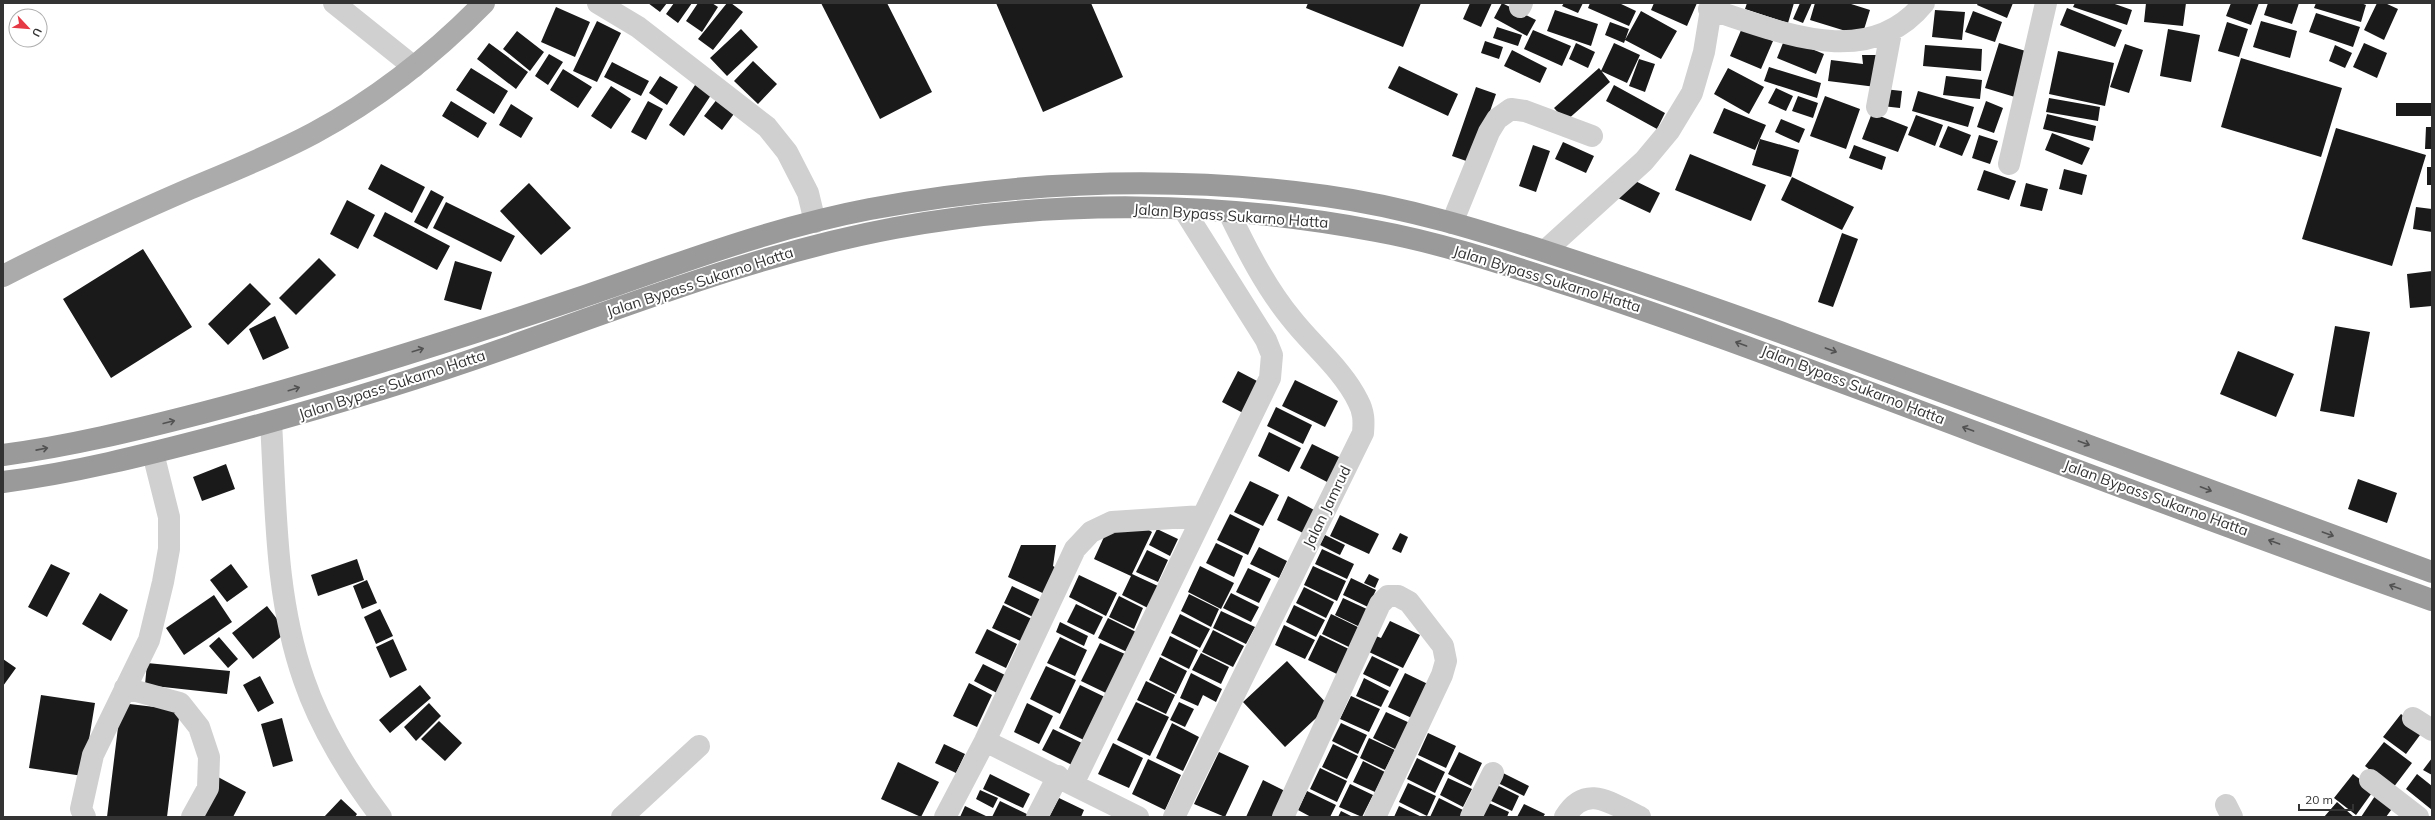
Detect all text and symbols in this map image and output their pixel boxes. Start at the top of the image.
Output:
north arrow [8,8,48,48]
text: U [29,26,45,39]
street label: Jalan Bypass Sukarno Hatta [1133,199,1329,232]
street label: Jalan Bypass Sukarno Hatta [1451,241,1643,316]
street label: Jalan Bypass Sukarno Hatta [604,242,796,321]
one-way arrow [1736,339,1748,347]
street label: Jalan Bypass Sukarno Hatta [1759,341,1948,428]
street label: Jalan Bypass Sukarno Hatta [296,345,488,424]
one-way arrow [412,346,425,353]
one-way arrow [1824,347,1836,355]
one-way arrow [288,385,301,392]
one-way arrow [162,417,175,425]
one-way arrow [1962,424,1974,432]
one-way arrow [2078,440,2091,447]
one-way arrow [35,445,48,453]
street label: Jalan Bypass Sukarno Hatta [2061,455,2251,540]
street label: Jalan Jamrud [1298,462,1355,551]
one-way arrow [2199,485,2211,493]
one-way arrow [2321,531,2333,539]
one-way arrow [2268,537,2280,545]
one-way arrow [2390,582,2402,590]
scale bar [2299,786,2353,812]
text: 20 m [2305,792,2333,807]

